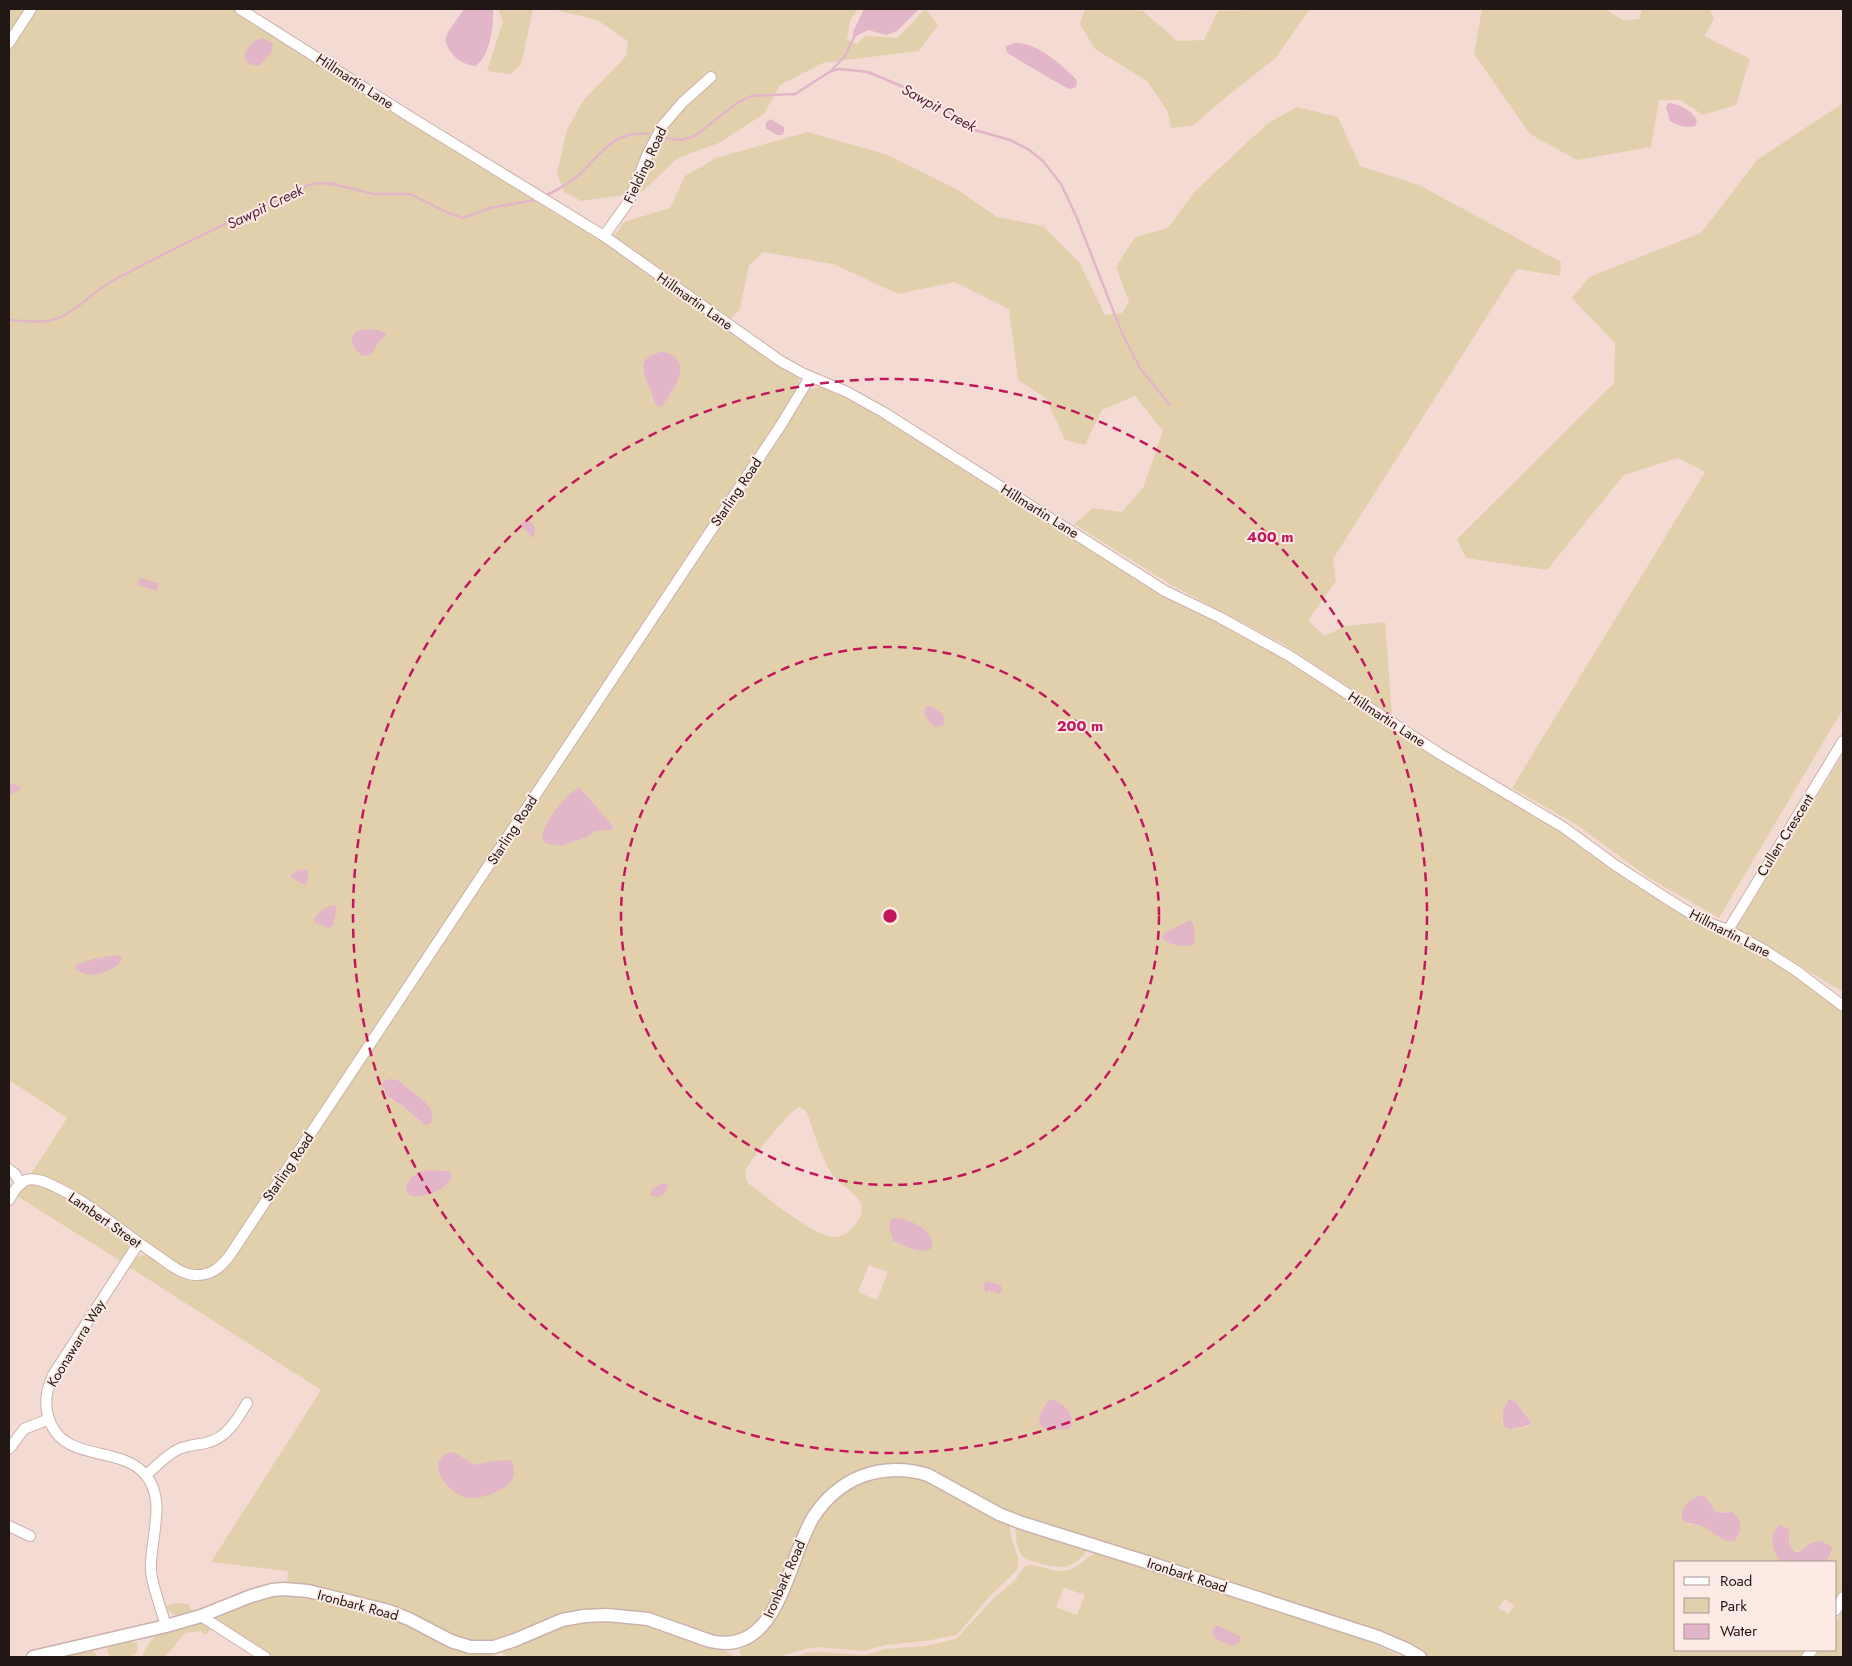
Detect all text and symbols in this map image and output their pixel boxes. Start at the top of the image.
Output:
street label: Hillmartin Lane [312,48,398,114]
water label: Sawpit Creek [898,78,981,138]
street label: Fielding Road [619,123,671,207]
water label: Sawpit Creek [223,179,307,235]
street label: Hillmartin Lane [653,267,737,335]
street label: Starling Road [706,454,766,530]
street label: Hillmartin Lane [997,479,1083,543]
text: 400 m [1246,526,1294,548]
street label: Hillmartin Lane [1344,686,1430,752]
text: 200 m [1057,715,1103,737]
street label: Cullen Crescent [1752,789,1819,880]
street label: Starling Road [482,791,542,869]
street label: Hillmartin Lane [1686,904,1774,962]
centre of rings [881,907,899,925]
street label: Starling Road [258,1129,318,1205]
street label: Lambert Street [64,1187,146,1253]
street label: Koonawarra Way [42,1295,110,1391]
street label: Ironbark Road [758,1537,810,1621]
street label: Ironbark Road [1144,1553,1230,1597]
legend [1674,1561,1837,1651]
text: Road [1720,1570,1752,1592]
street label: Ironbark Road [315,1585,401,1625]
text: Park [1720,1595,1747,1617]
text: Water [1720,1620,1758,1642]

